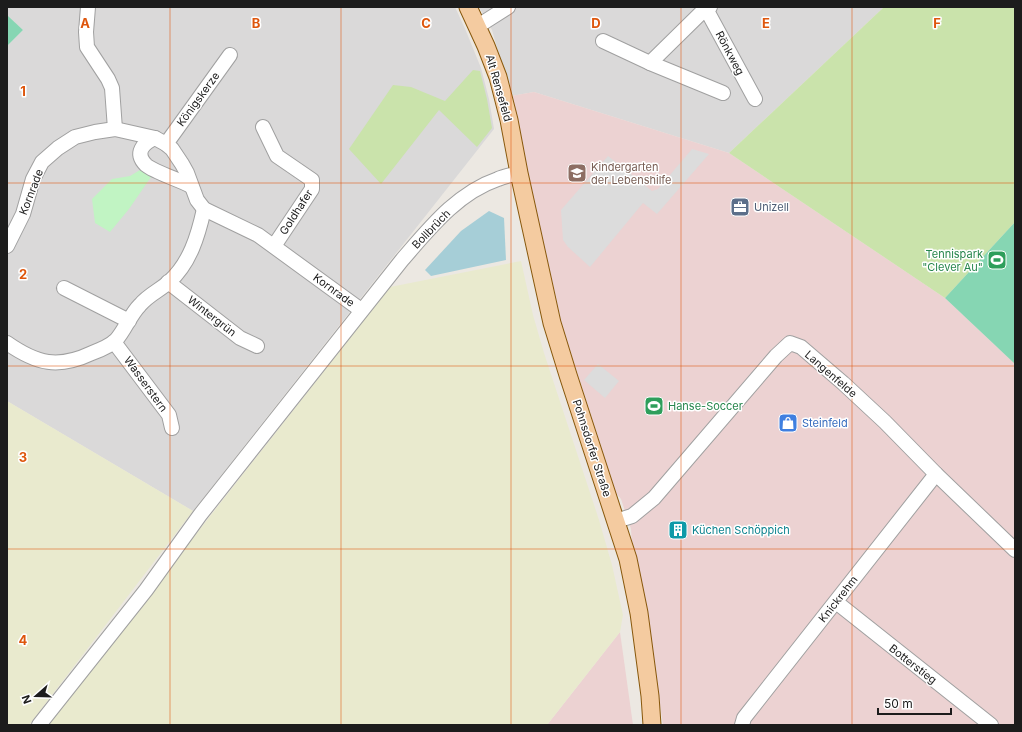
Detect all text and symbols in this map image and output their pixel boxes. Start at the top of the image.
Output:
text: A [80,15,90,31]
text: B [252,15,261,31]
text: C [421,15,431,31]
text: D [591,15,601,31]
text: E [762,15,770,31]
text: F [933,15,941,31]
street label: Rönkweg [713,29,747,77]
street label: Alt Rensefeld [483,53,515,123]
street label: Königskerze [174,69,222,129]
text: 1 [20,83,26,99]
place label: Kindergarten der Lebenshilfe [591,160,671,187]
school or university icon: Kindergarten der Lebenshilfe [566,162,588,184]
street label: Kornrade [16,167,46,217]
street label: Goldhafer [276,187,316,237]
office icon: Unizell [729,196,751,218]
place label: Unizell [754,200,789,214]
street label: Bollbrüch [409,206,453,252]
place label: Tennispark "Clever Au" [922,247,983,274]
sports icon: Tennispark "Clever Au" [986,249,1008,271]
text: 2 [19,266,27,282]
street label: Kornrade [311,270,357,310]
street label: Wintergrün [185,293,239,339]
street label: Langenfelde [802,348,860,400]
street label: Wasserstern [121,354,171,414]
sports icon: Hanse-Soccer [643,395,665,417]
street label: Pohnsdorfer Straße [570,398,614,498]
place label: Hanse-Soccer [668,399,743,413]
shop icon: Steinfeld [777,412,799,434]
place label: Steinfeld [802,416,848,430]
text: 3 [19,449,27,465]
building icon: Küchen Schöppich [667,519,689,541]
place label: Küchen Schöppich [692,523,790,537]
street label: Knickrehm [815,573,861,625]
text: 4 [19,632,28,648]
street label: Botterstieg [886,641,940,687]
north arrow [16,676,56,716]
scale bar [878,690,951,716]
text: N [19,693,35,706]
text: 50 m [884,696,913,711]

